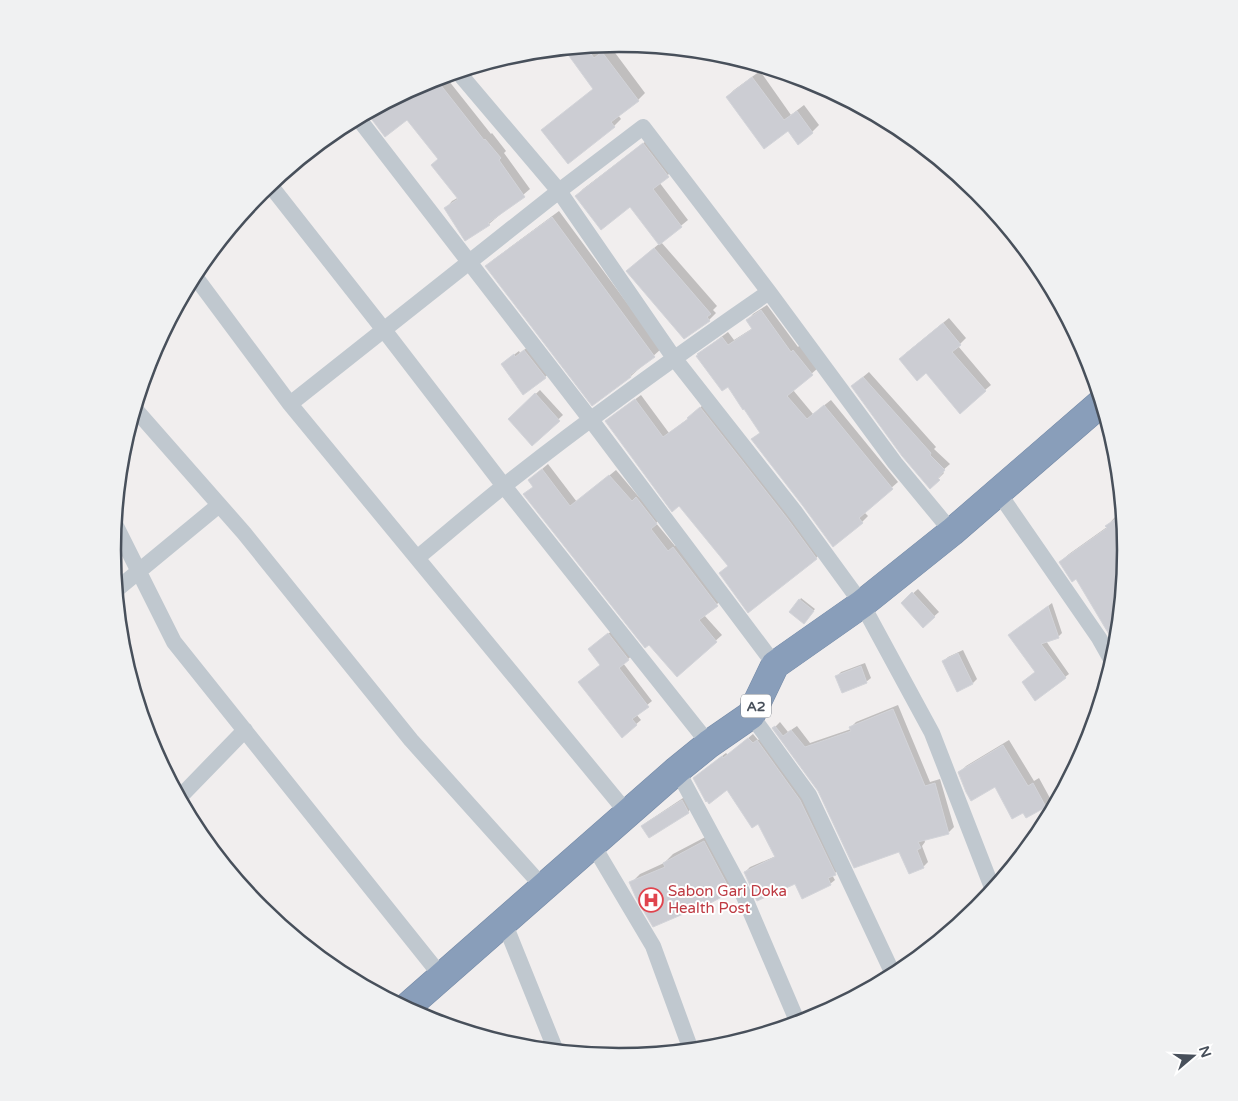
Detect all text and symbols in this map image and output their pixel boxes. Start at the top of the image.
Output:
road number: A2 [741,694,771,718]
place label: Sabon Gari Doka Health Post [668,882,787,917]
hospital icon: Sabon Gari Doka Health Post [638,887,664,913]
north arrow [1168,1031,1218,1081]
text: N [1195,1044,1215,1060]

